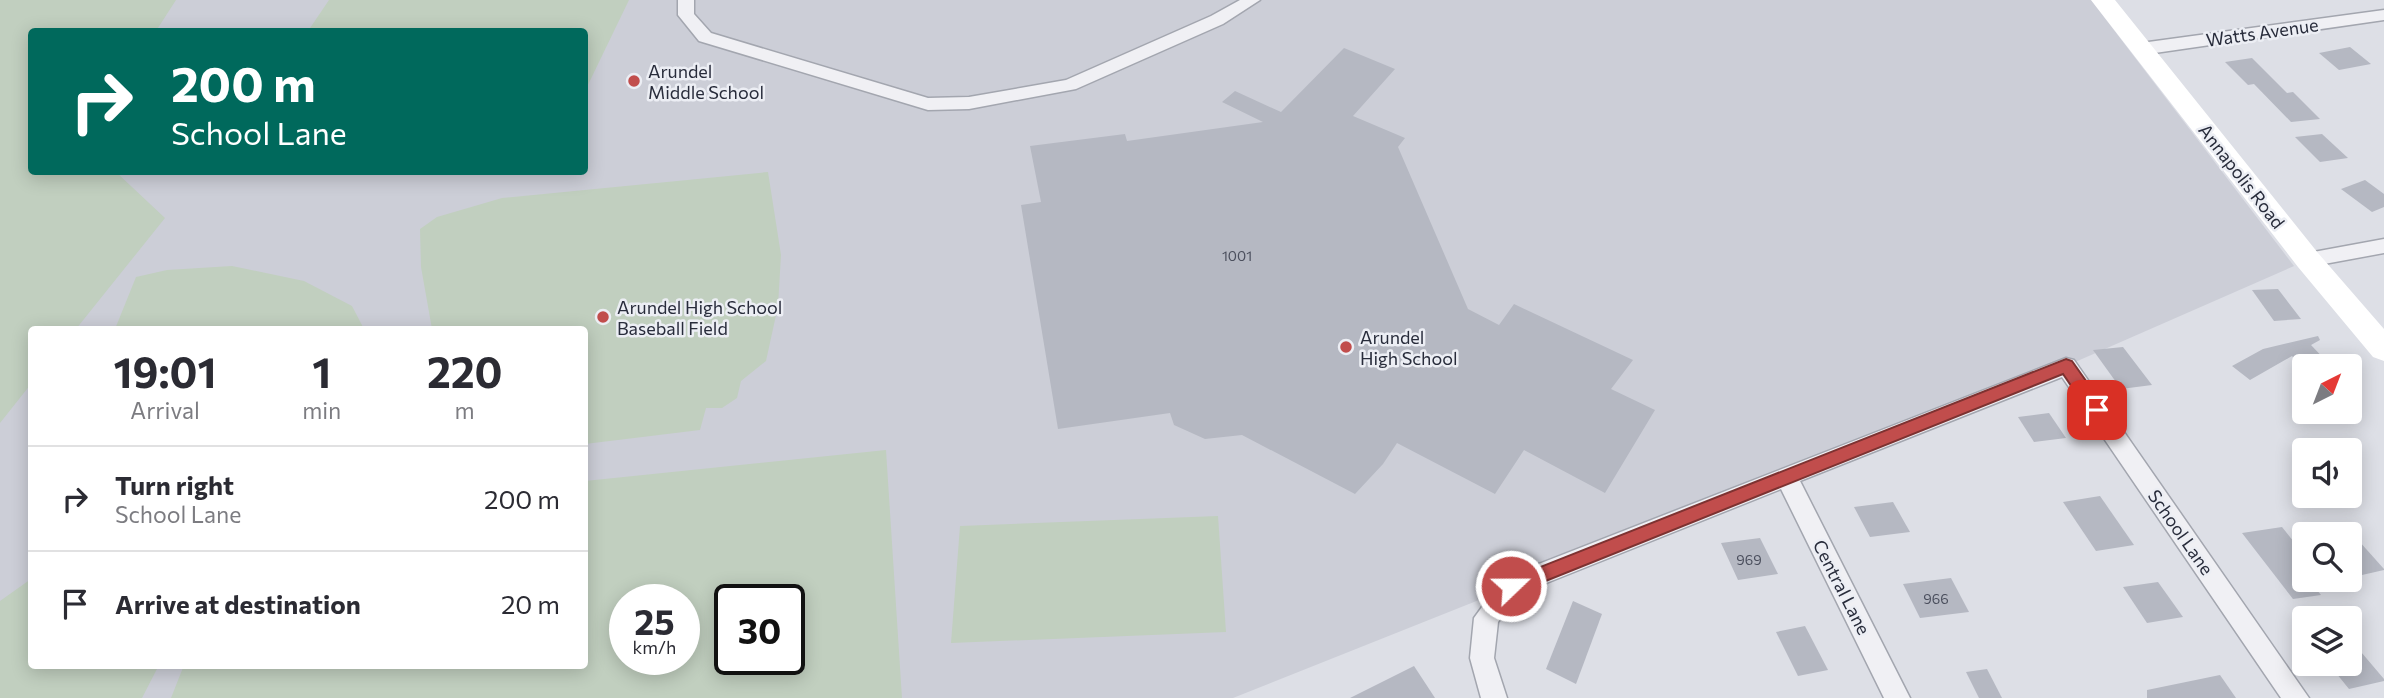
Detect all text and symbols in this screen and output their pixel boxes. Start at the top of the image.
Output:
street label: Watts Avenue [2204,13,2320,51]
text: 200 m [171,52,316,112]
icon: right [56,56,147,147]
place label: Arundel Middle School [648,60,764,103]
marker: Arundel Middle School [626,73,642,89]
text: School Lane [171,112,347,152]
street label: Annapolis Road [2194,119,2290,233]
house number: 1001 [1222,247,1252,264]
place label: Arundel High School Baseball Field [617,296,782,339]
marker: Arundel High School Baseball Field [595,309,611,325]
place label: Arundel High School [1360,326,1458,369]
marker: Arundel High School [1338,339,1354,355]
text: 19:01 [114,345,217,397]
text: 1 [312,345,331,397]
text: 220 [427,345,502,397]
north arrow [2292,354,2362,424]
map controls [2292,354,2362,676]
pin [2067,380,2127,440]
icon: arrive [2078,391,2116,429]
text: Arrival [130,396,200,424]
text: min [302,396,341,424]
text: m [455,396,475,424]
button: sound [2292,438,2362,508]
text: Turn right [115,469,234,500]
icon: right [56,480,94,518]
text: 200 m [484,483,560,514]
street label: School Lane [2144,485,2218,579]
text: School Lane [115,500,241,528]
button: search [2292,522,2362,592]
street label: Central Lane [1809,536,1875,638]
position arrow [1474,549,1548,623]
house number: 969 [1736,551,1762,568]
speed limit sign: 30 [714,584,805,675]
icon: arrive [56,585,94,623]
text: Arrive at destination [115,588,361,619]
text: 20 m [501,588,560,619]
house number: 966 [1923,590,1949,607]
text: 25 [634,599,675,642]
button: layers [2292,606,2362,676]
text: km/h [633,636,676,658]

